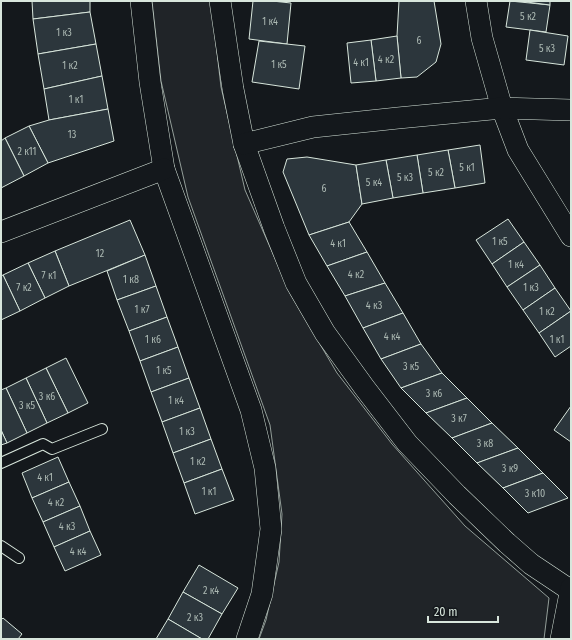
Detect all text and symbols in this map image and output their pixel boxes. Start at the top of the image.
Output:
house number: 5 к2 [520,11,537,23]
house number: 1 к4 [262,16,278,28]
house number: 1 к3 [56,27,72,39]
house number: 6 [417,35,422,47]
house number: 5 к3 [539,43,556,55]
house number: 4 к2 [378,54,395,66]
house number: 4 к1 [353,57,369,69]
house number: 1 к5 [271,59,287,71]
house number: 1 к2 [62,60,78,72]
house number: 1 к1 [69,94,83,106]
house number: 13 [68,129,77,141]
house number: 2 к11 [18,146,37,158]
house number: 5 к1 [459,162,475,174]
house number: 5 к2 [428,167,445,179]
house number: 5 к3 [397,172,414,184]
house number: 5 к4 [366,177,382,189]
house number: 6 [322,183,327,195]
house number: 1 к5 [492,236,508,248]
house number: 4 к1 [330,238,346,250]
house number: 12 [96,248,105,260]
house number: 1 к4 [508,259,524,271]
house number: 4 к2 [348,269,365,281]
house number: 7 к1 [42,270,56,282]
house number: 1 к8 [123,274,139,286]
house number: 7 к2 [16,282,32,294]
house number: 1 к3 [523,282,539,294]
house number: 4 к3 [366,300,383,312]
house number: 1 к7 [135,304,150,316]
house number: 1 к2 [539,306,555,318]
house number: 4 к4 [384,331,400,343]
house number: 1 к6 [145,334,161,346]
house number: 1 к1 [550,334,564,346]
house number: 3 к5 [403,361,419,373]
house number: 1 к5 [156,365,172,377]
house number: 3 к6 [426,388,442,400]
house number: 3 к6 [39,391,55,403]
house number: 1 к4 [168,395,184,407]
house number: 3 к5 [19,400,35,412]
house number: 3 к7 [451,413,467,425]
house number: 1 к3 [179,426,195,438]
house number: 3 к8 [477,438,493,450]
house number: 1 к2 [190,456,206,468]
house number: 3 к9 [502,463,518,475]
house number: 4 к1 [37,472,53,484]
house number: 1 к1 [202,486,216,498]
house number: 3 к10 [525,488,545,500]
house number: 4 к2 [48,497,65,509]
house number: 4 к3 [59,521,76,533]
house number: 4 к4 [70,546,86,558]
house number: 2 к4 [203,585,219,597]
scale bar [428,598,498,624]
text: 20 m [434,605,458,619]
house number: 2 к3 [187,612,203,624]

